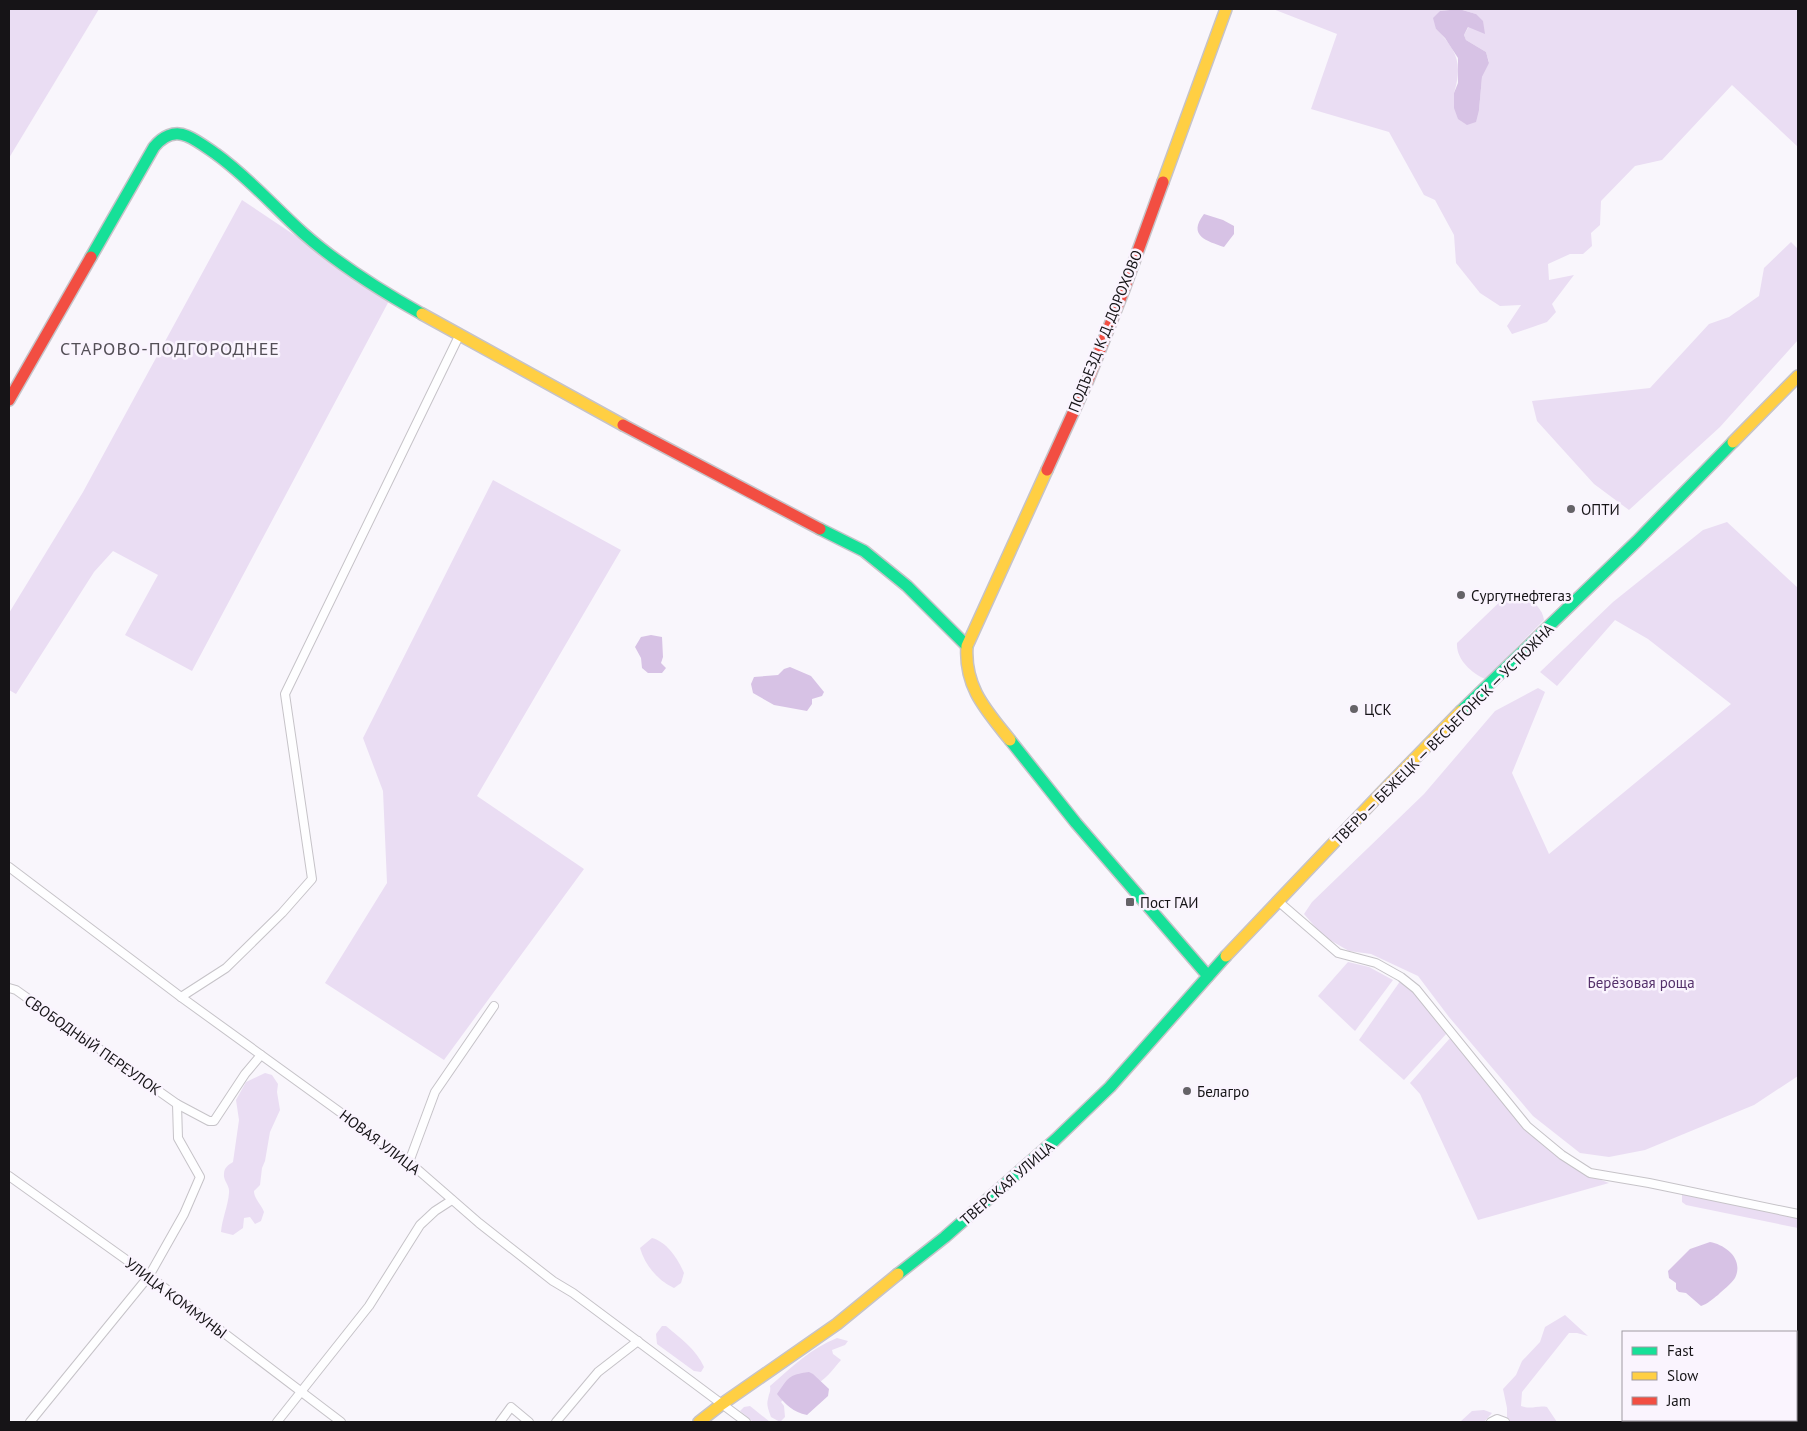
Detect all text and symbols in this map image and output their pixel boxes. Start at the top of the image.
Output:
street label: ПОДЪЕЗД К Д. ДОРОХОВО [1064,247,1146,415]
district label: СТАРОВО-ПОДГОРОДНЕЕ [60,337,280,360]
place label: ОПТИ [1581,500,1620,519]
marker: ОПТИ [1565,503,1577,515]
place label: Сургутнефтегаз [1471,586,1572,605]
marker: Сургутнефтегаз [1455,589,1467,601]
street label: ТВЕРЬ — БЕЖЕЦК — ВЕСЬЕГОНСК — УСТЮЖНА [1328,619,1558,849]
place label: ЦСК [1364,700,1392,719]
marker: ЦСК [1348,703,1360,715]
place label: Пост ГАИ [1140,893,1199,912]
marker: Пост ГАИ [1124,896,1136,908]
park label: Берёзовая роща [1587,973,1695,992]
street label: СВОБОДНЫЙ ПЕРЕУЛОК [21,991,165,1099]
place label: Белагро [1197,1082,1249,1101]
marker: Белагро [1181,1085,1193,1097]
street label: НОВАЯ УЛИЦА [336,1105,424,1179]
street label: ТВЕРСКАЯ УЛИЦА [956,1137,1058,1229]
street label: УЛИЦА КОММУНЫ [121,1254,231,1342]
legend [1622,1331,1797,1421]
text: Fast [1667,1341,1694,1360]
text: Slow [1667,1366,1698,1385]
text: Jam [1666,1391,1691,1410]

